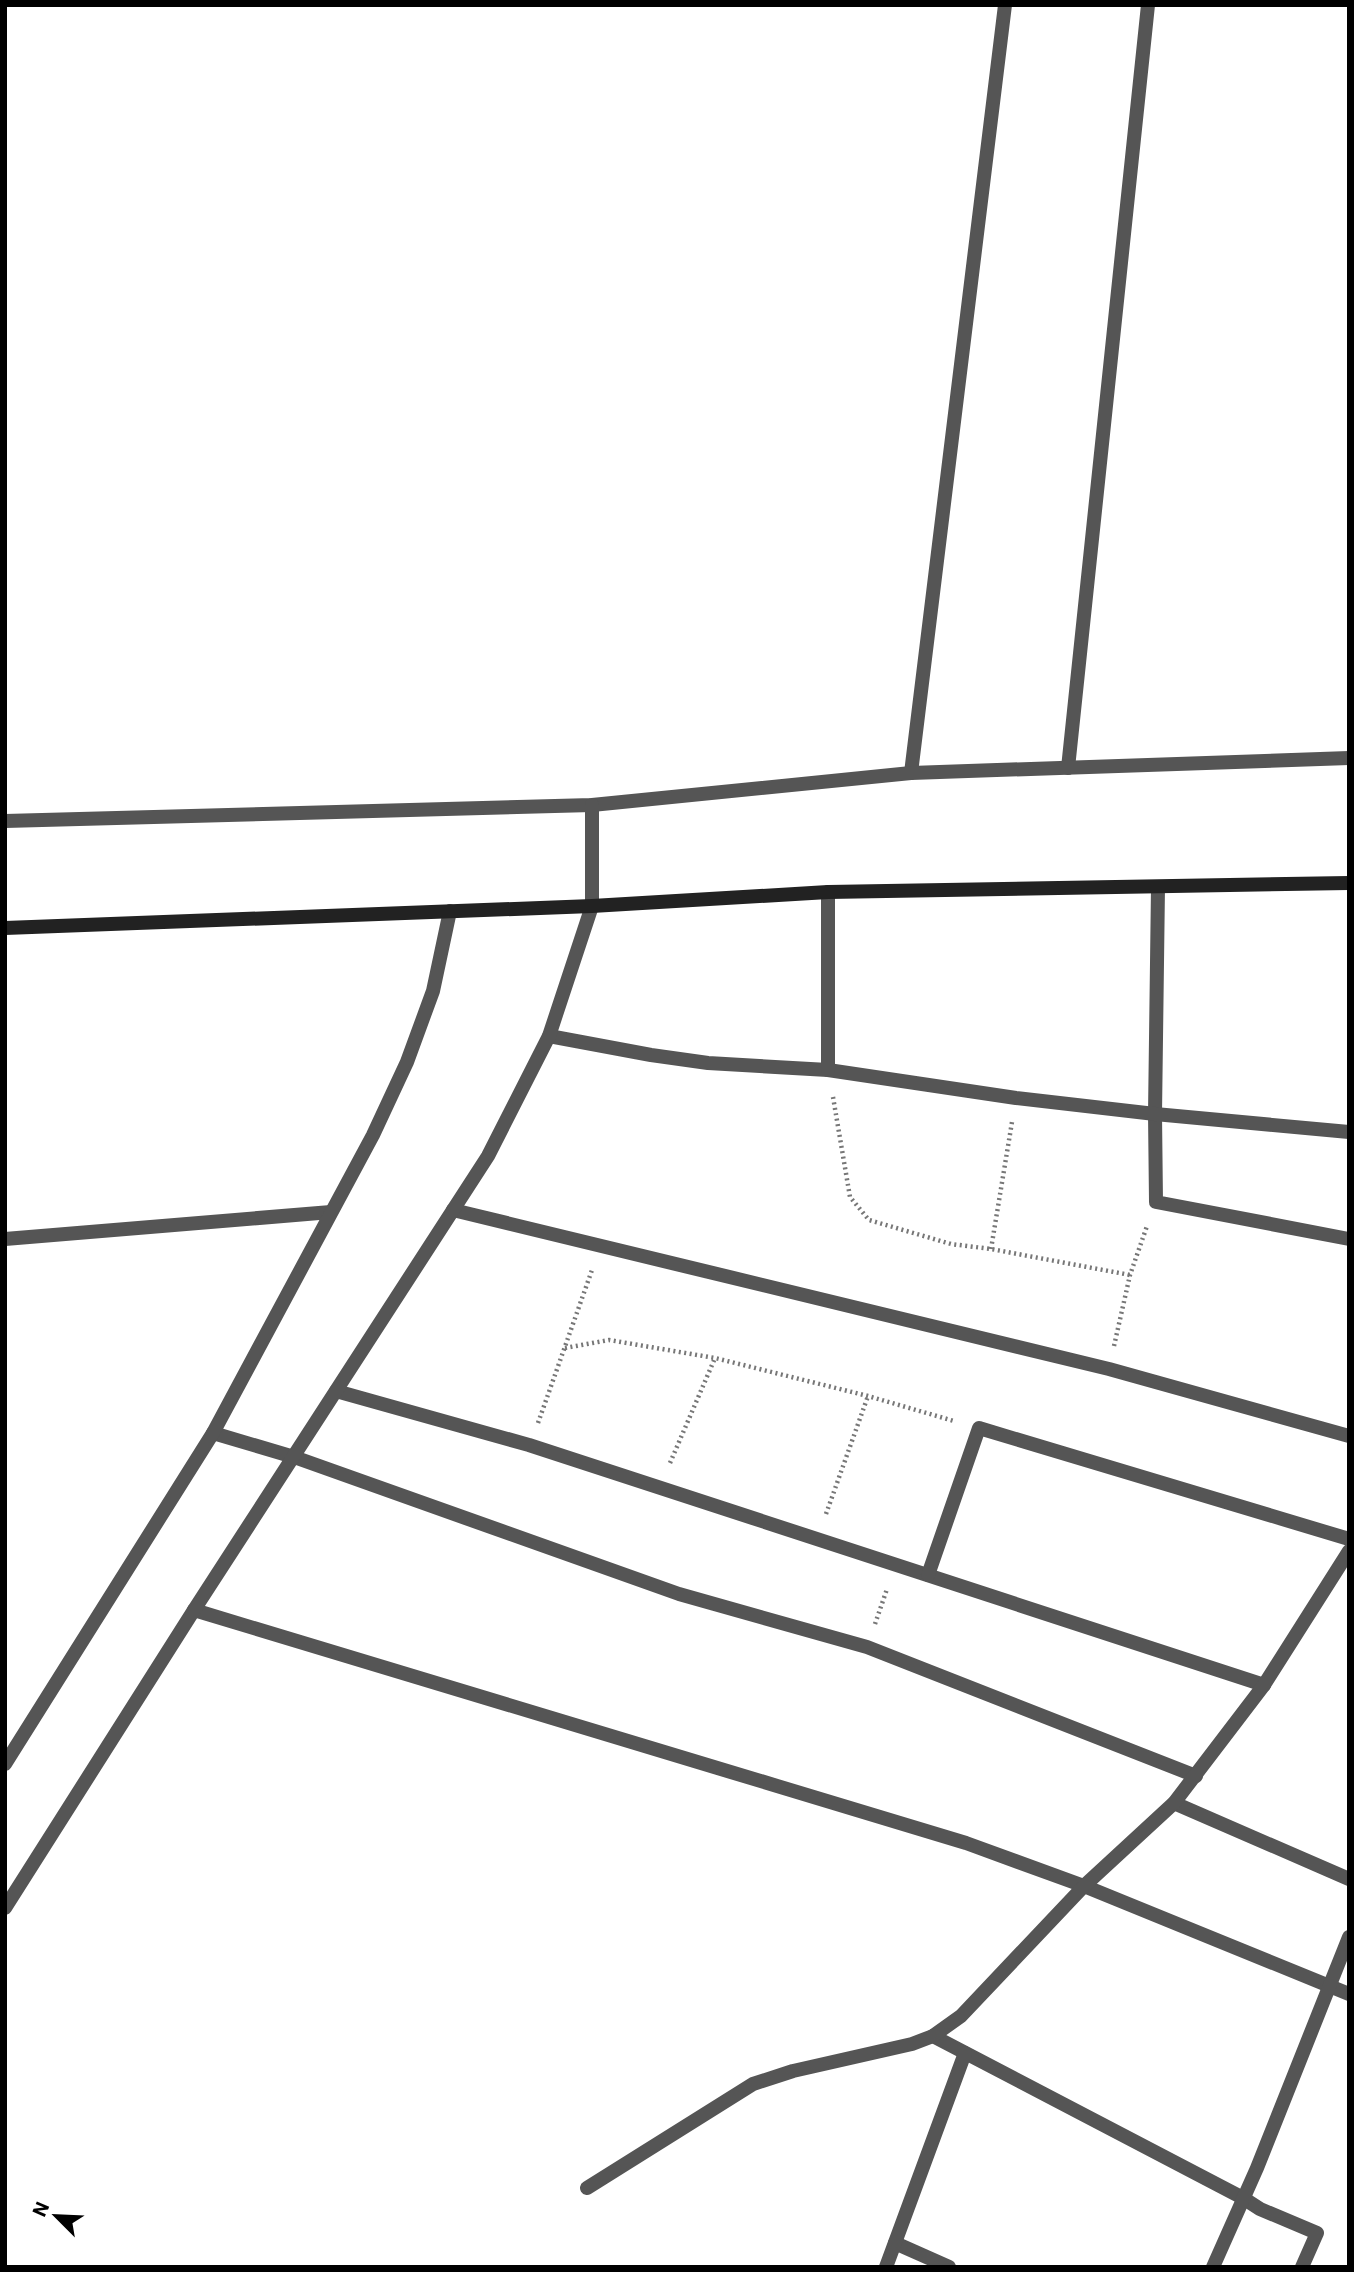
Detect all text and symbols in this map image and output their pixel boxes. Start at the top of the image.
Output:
north arrow [21,2181,91,2251]
text: N [28,2198,54,2220]

